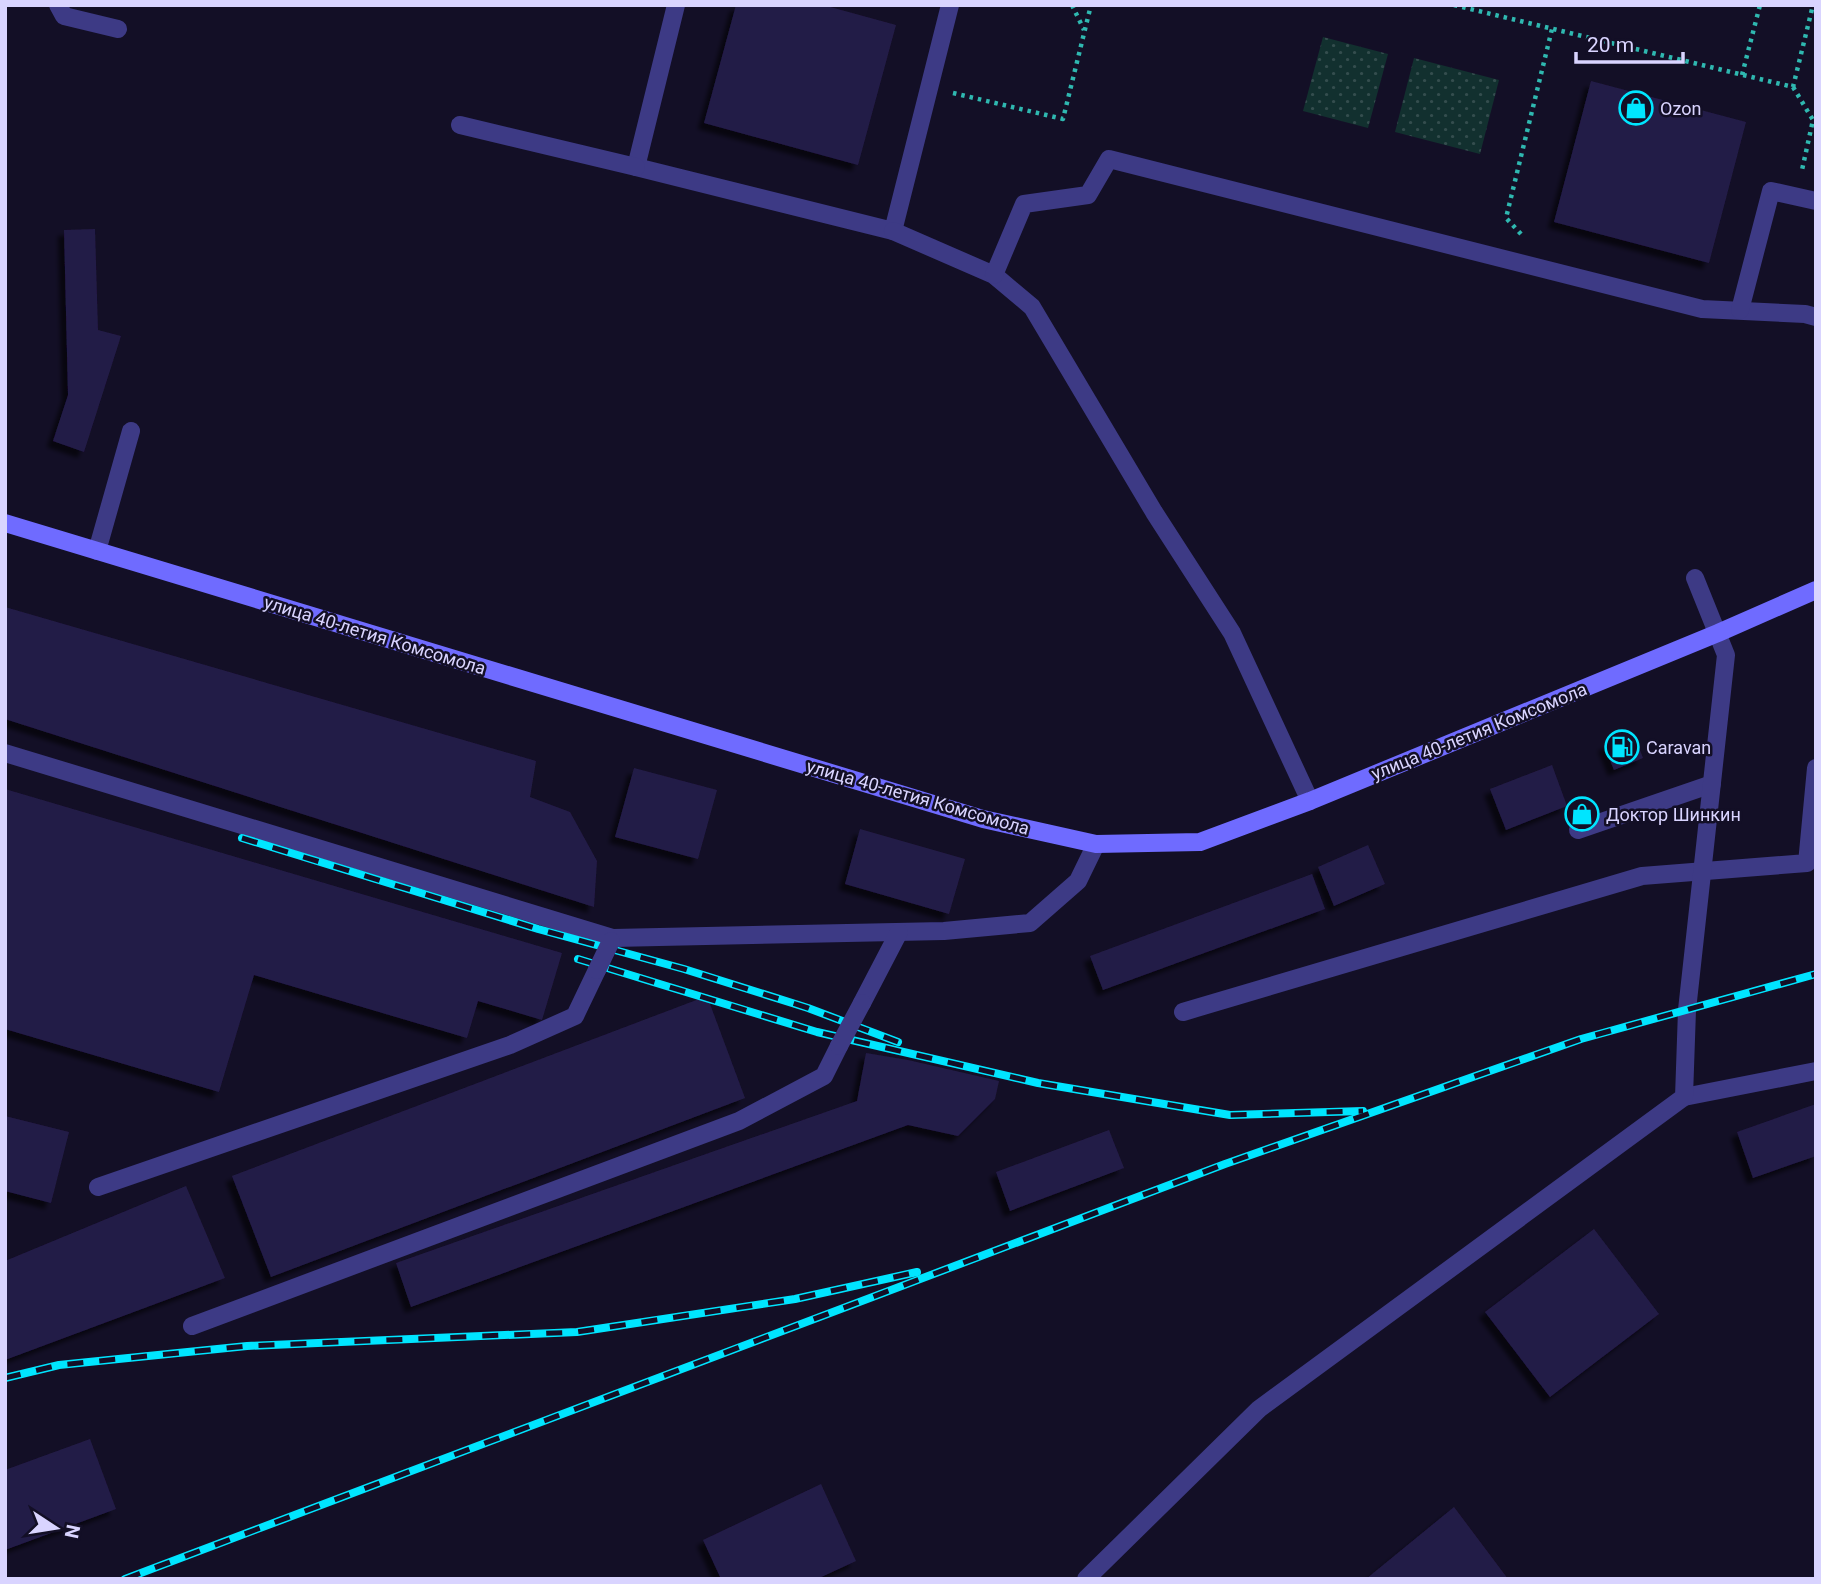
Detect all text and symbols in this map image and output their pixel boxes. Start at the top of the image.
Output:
scale bar [1576,21,1683,65]
text: 20 m [1587,33,1634,57]
shop icon: Ozon [1617,89,1655,127]
place label: Ozon [1660,98,1701,119]
street label: улица 40-летия Комсомола [262,591,488,679]
street label: улица 40-летия Комсомола [1368,678,1590,784]
fuel station icon: Caravan [1603,728,1641,766]
place label: Caravan [1646,737,1711,758]
street label: улица 40-летия Комсомола [804,755,1032,839]
shop icon: Доктор Шинкин [1563,795,1601,833]
place label: Доктор Шинкин [1606,804,1741,825]
north arrow [21,1493,91,1563]
text: N [59,1522,85,1540]

